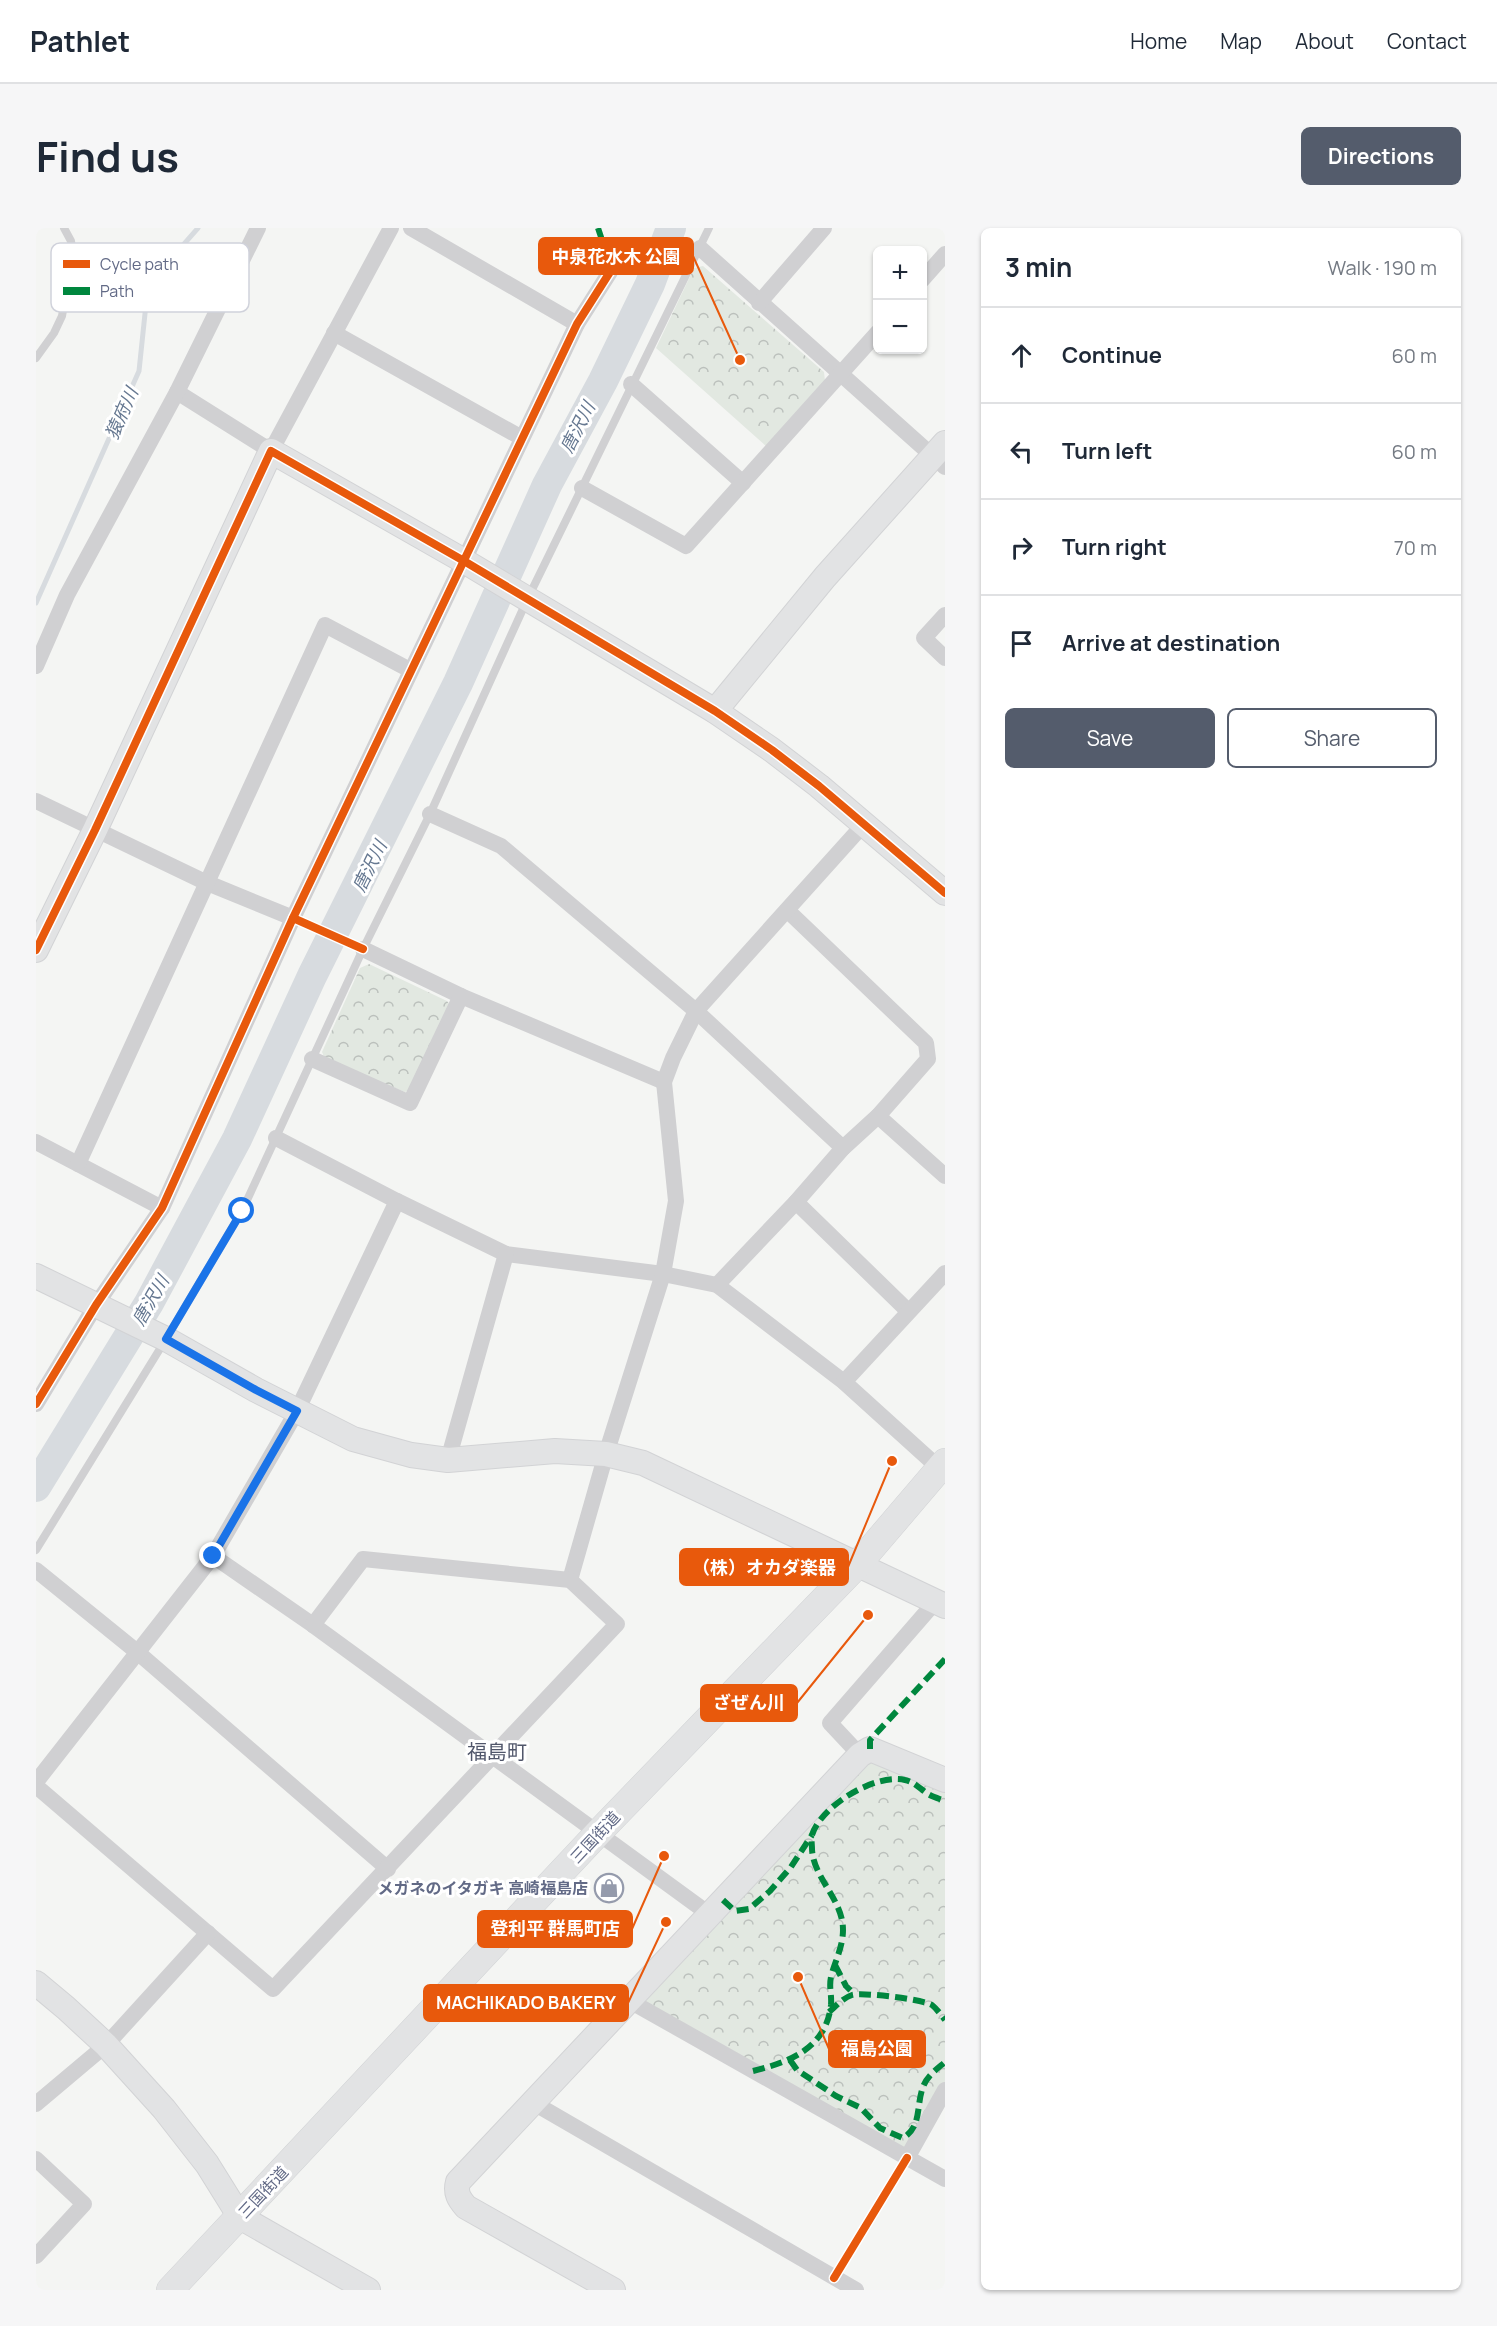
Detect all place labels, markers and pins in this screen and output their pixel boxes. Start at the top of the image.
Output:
callout: 中泉花水木 公園 [539,238,693,274]
callout: （株）オカダ楽器 [680,1549,848,1585]
callout: ざぜん川 [701,1685,797,1721]
shop icon: メガネのイタガキ 高崎福島店 [593,1872,625,1904]
place label: メガネのイタガキ 高崎福島店 [377,1877,588,1899]
callout: 登利平 群馬町店 [478,1911,632,1947]
callout: MACHIKADO BAKERY [424,1985,628,2021]
callout: 福島公園 [829,2031,925,2067]

